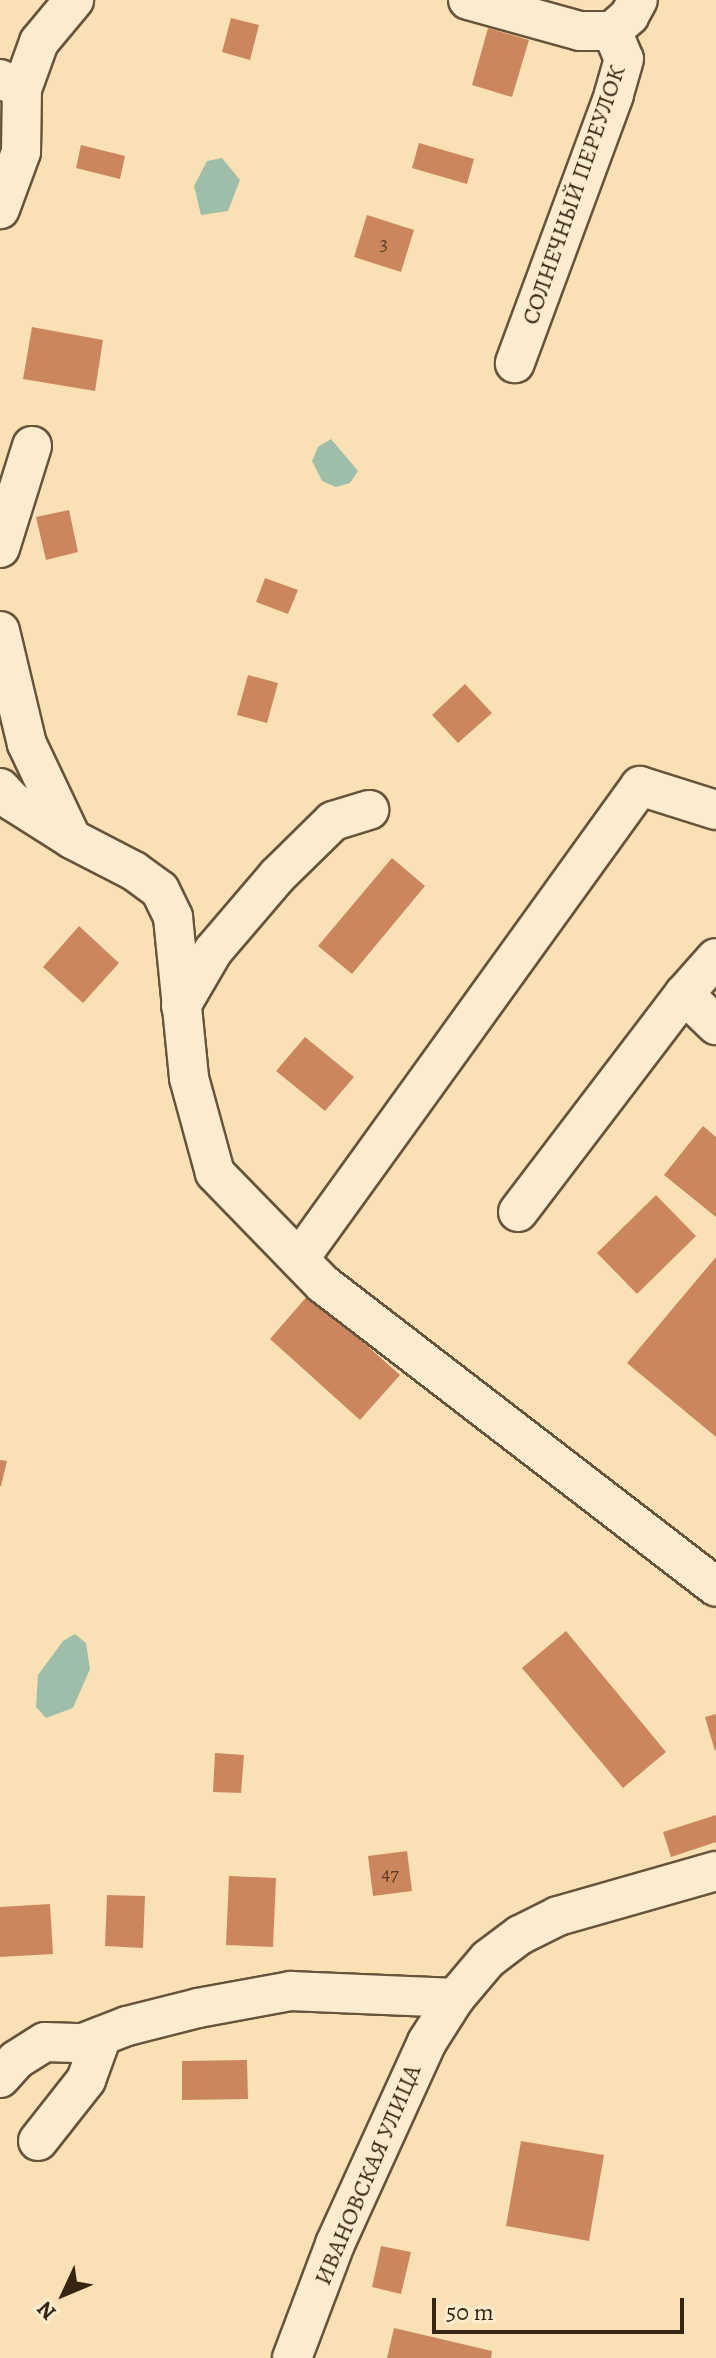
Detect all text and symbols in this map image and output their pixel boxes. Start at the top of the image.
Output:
street label: СОЛНЕЧНЫЙ ПЕРЕУЛОК [516,62,632,328]
house number: 3 [380,231,388,255]
house number: 47 [381,1861,399,1885]
street label: ИВАНОВСКАЯ УЛИЦА [309,2060,427,2290]
north arrow [24,2254,104,2334]
scale bar [436,2282,688,2332]
text: N [30,2294,63,2327]
text: 50 m [446,2296,494,2328]

